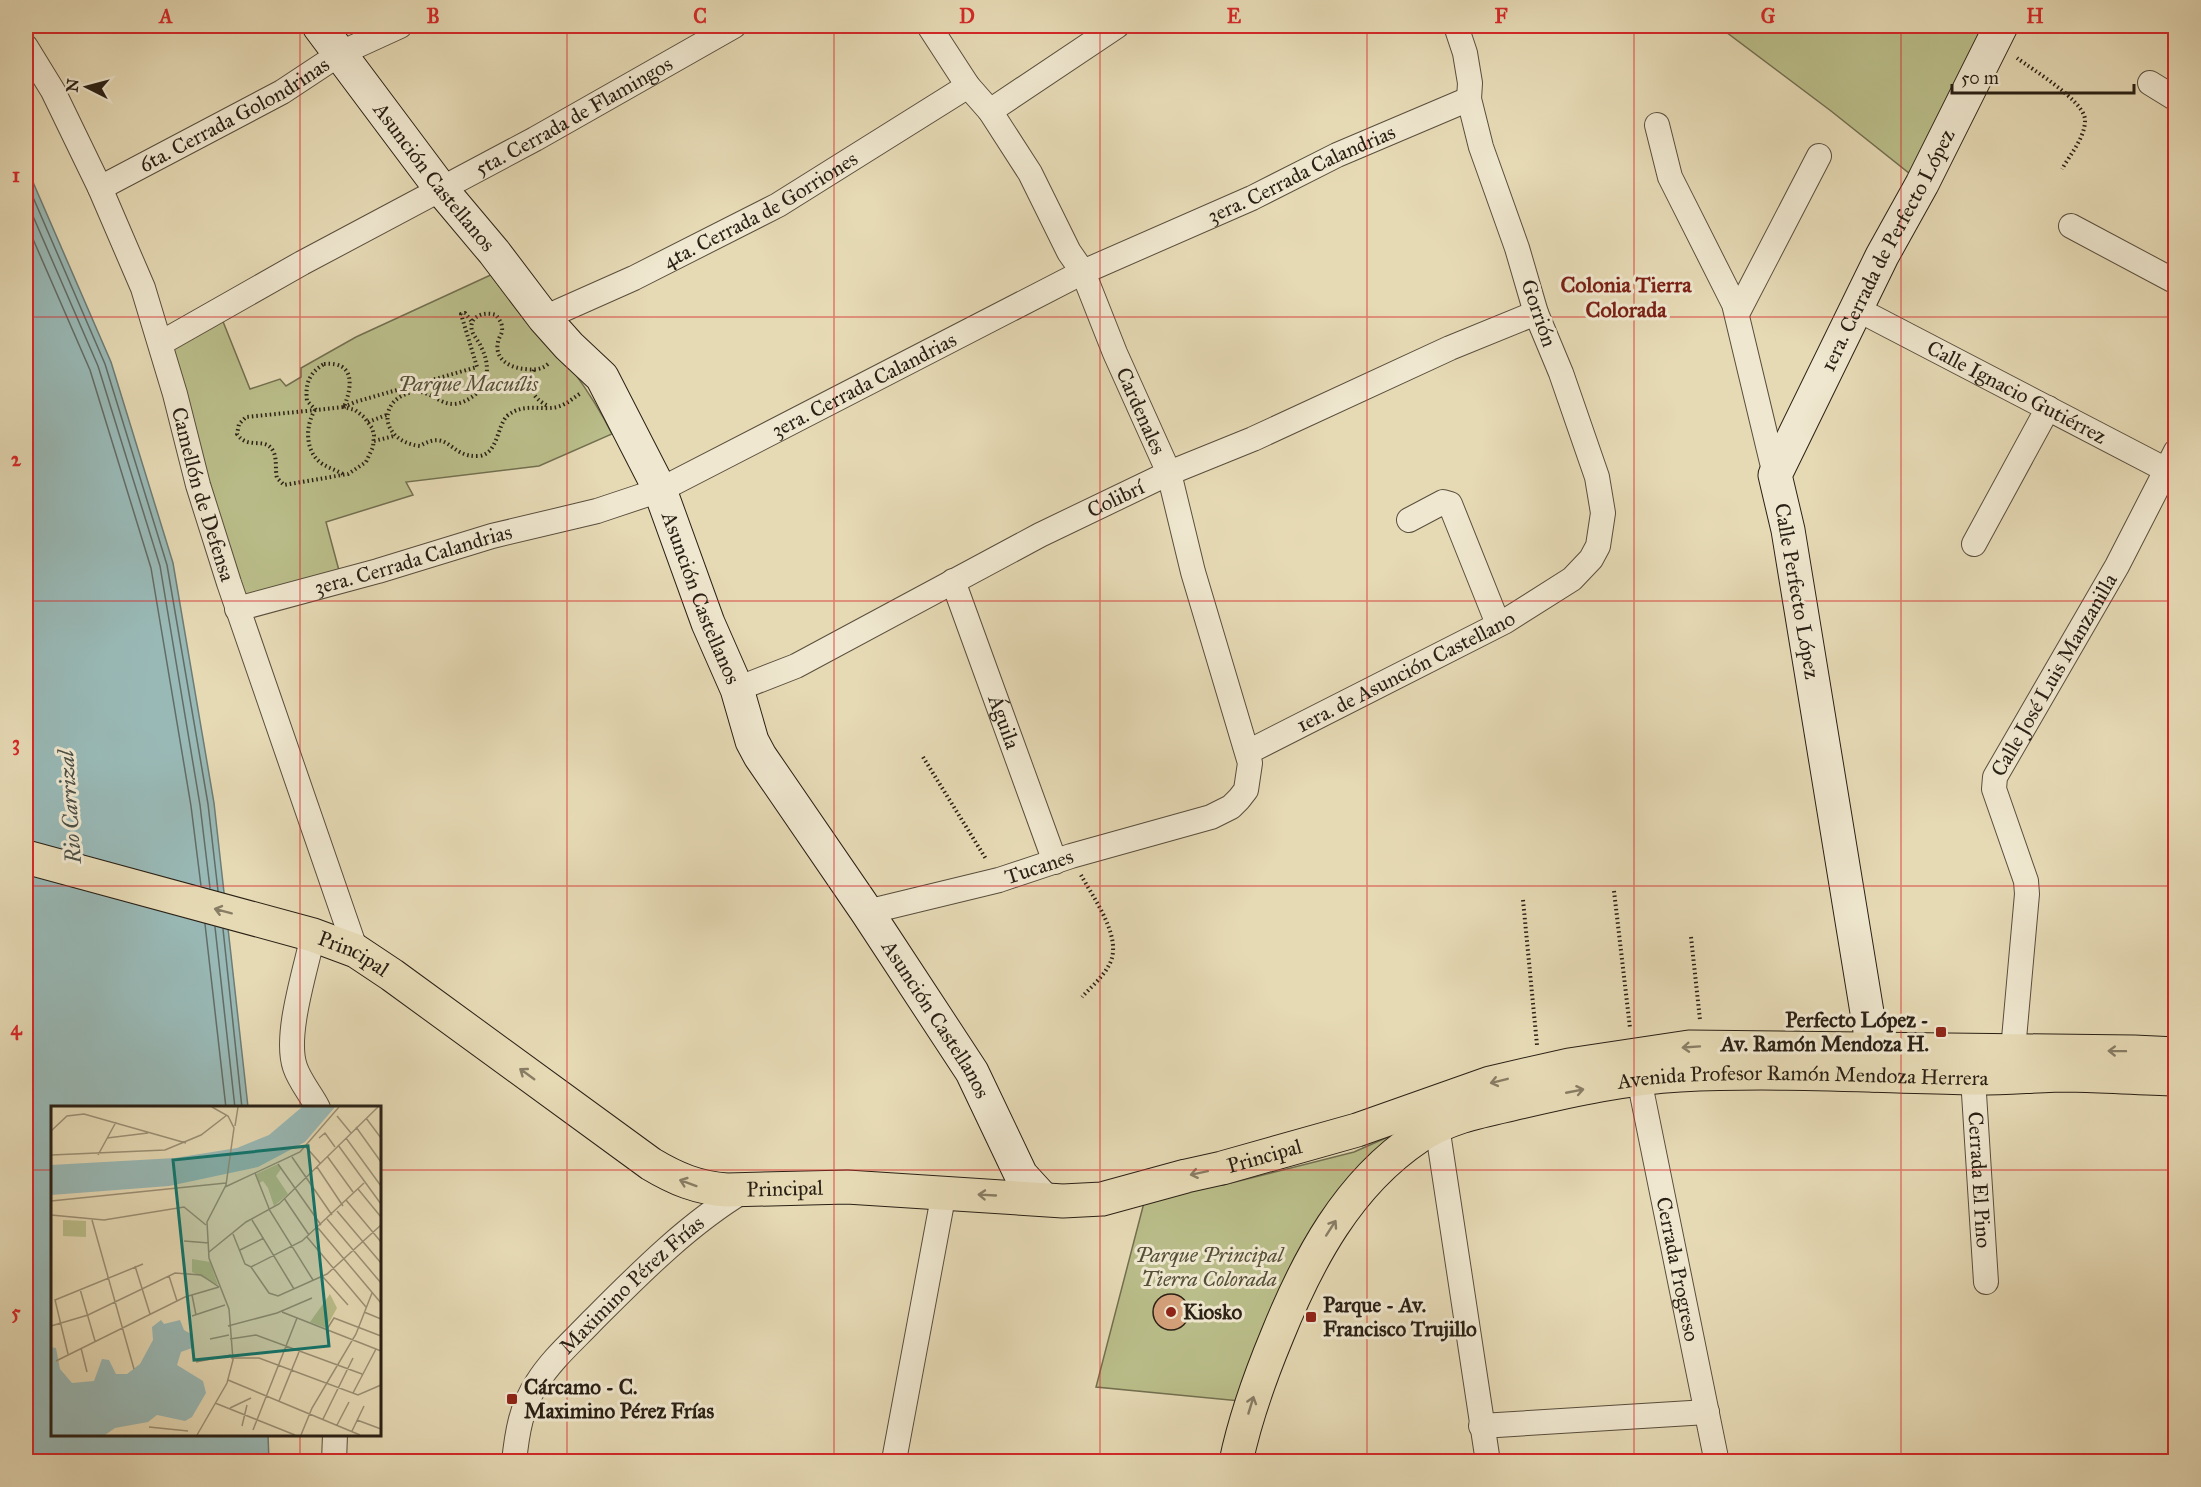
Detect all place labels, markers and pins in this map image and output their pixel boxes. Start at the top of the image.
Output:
place label: Perfecto López - Av. Ramón Mendoza H. [1719,1007,1929,1057]
marker: Perfecto López - Av. Ramón Mendoza H. [1934,1025,1948,1039]
place label: Parque - Av. Francisco Trujillo [1323,1292,1477,1342]
place label: Kiosko [1183,1299,1242,1325]
marker: Kiosko [1164,1305,1178,1319]
marker: Parque - Av. Francisco Trujillo [1304,1310,1318,1324]
place label: Cárcamo - C. Maximino Pérez Frías [524,1374,714,1424]
marker: Cárcamo - C. Maximino Pérez Frías [505,1392,519,1406]

